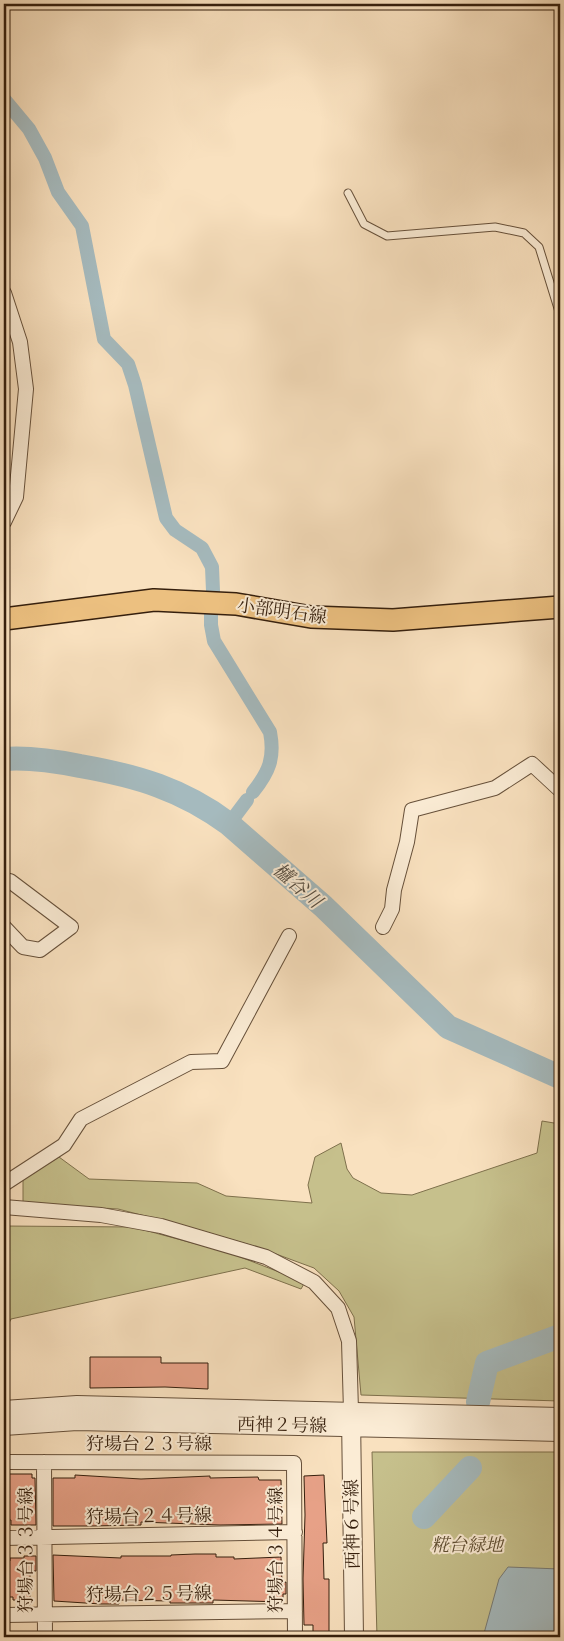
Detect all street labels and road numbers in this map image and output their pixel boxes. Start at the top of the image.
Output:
street label: 小部明石線 [236,595,328,627]
street label: 西神２号線 [237,1414,327,1436]
street label: 狩場台２３号線 [86,1434,212,1454]
street label: 西神６号線 [341,1479,363,1569]
street label: 狩場台３３号線 [16,1487,36,1613]
street label: 狩場台３４号線 [266,1487,286,1613]
street label: 狩場台２４号線 [86,1505,212,1527]
street label: 狩場台２５号線 [86,1583,212,1605]

